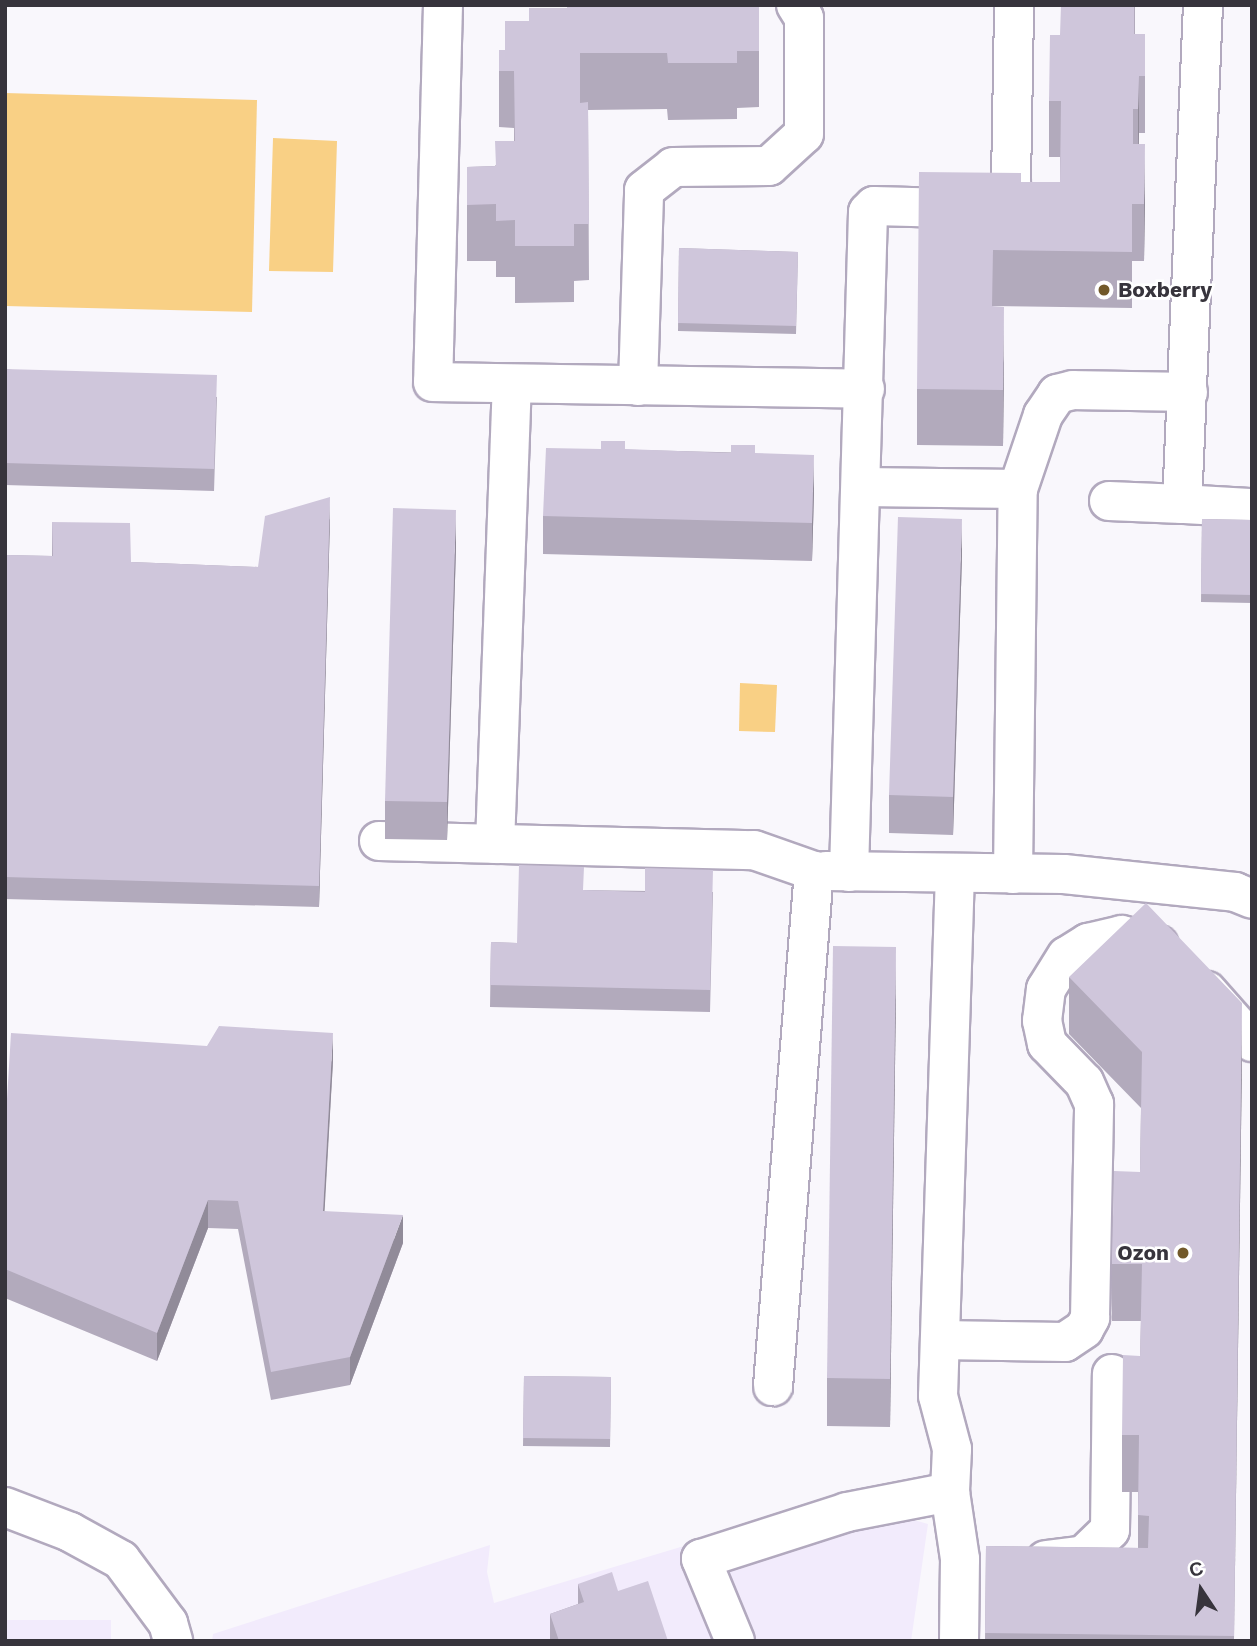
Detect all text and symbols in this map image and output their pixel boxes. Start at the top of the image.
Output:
place label: Boxberry [1118,277,1212,303]
marker: Boxberry [1096,282,1112,298]
place label: Ozon [1117,1240,1169,1266]
marker: Ozon [1175,1245,1191,1261]
north arrow [1166,1555,1236,1625]
text: С [1187,1556,1205,1582]

